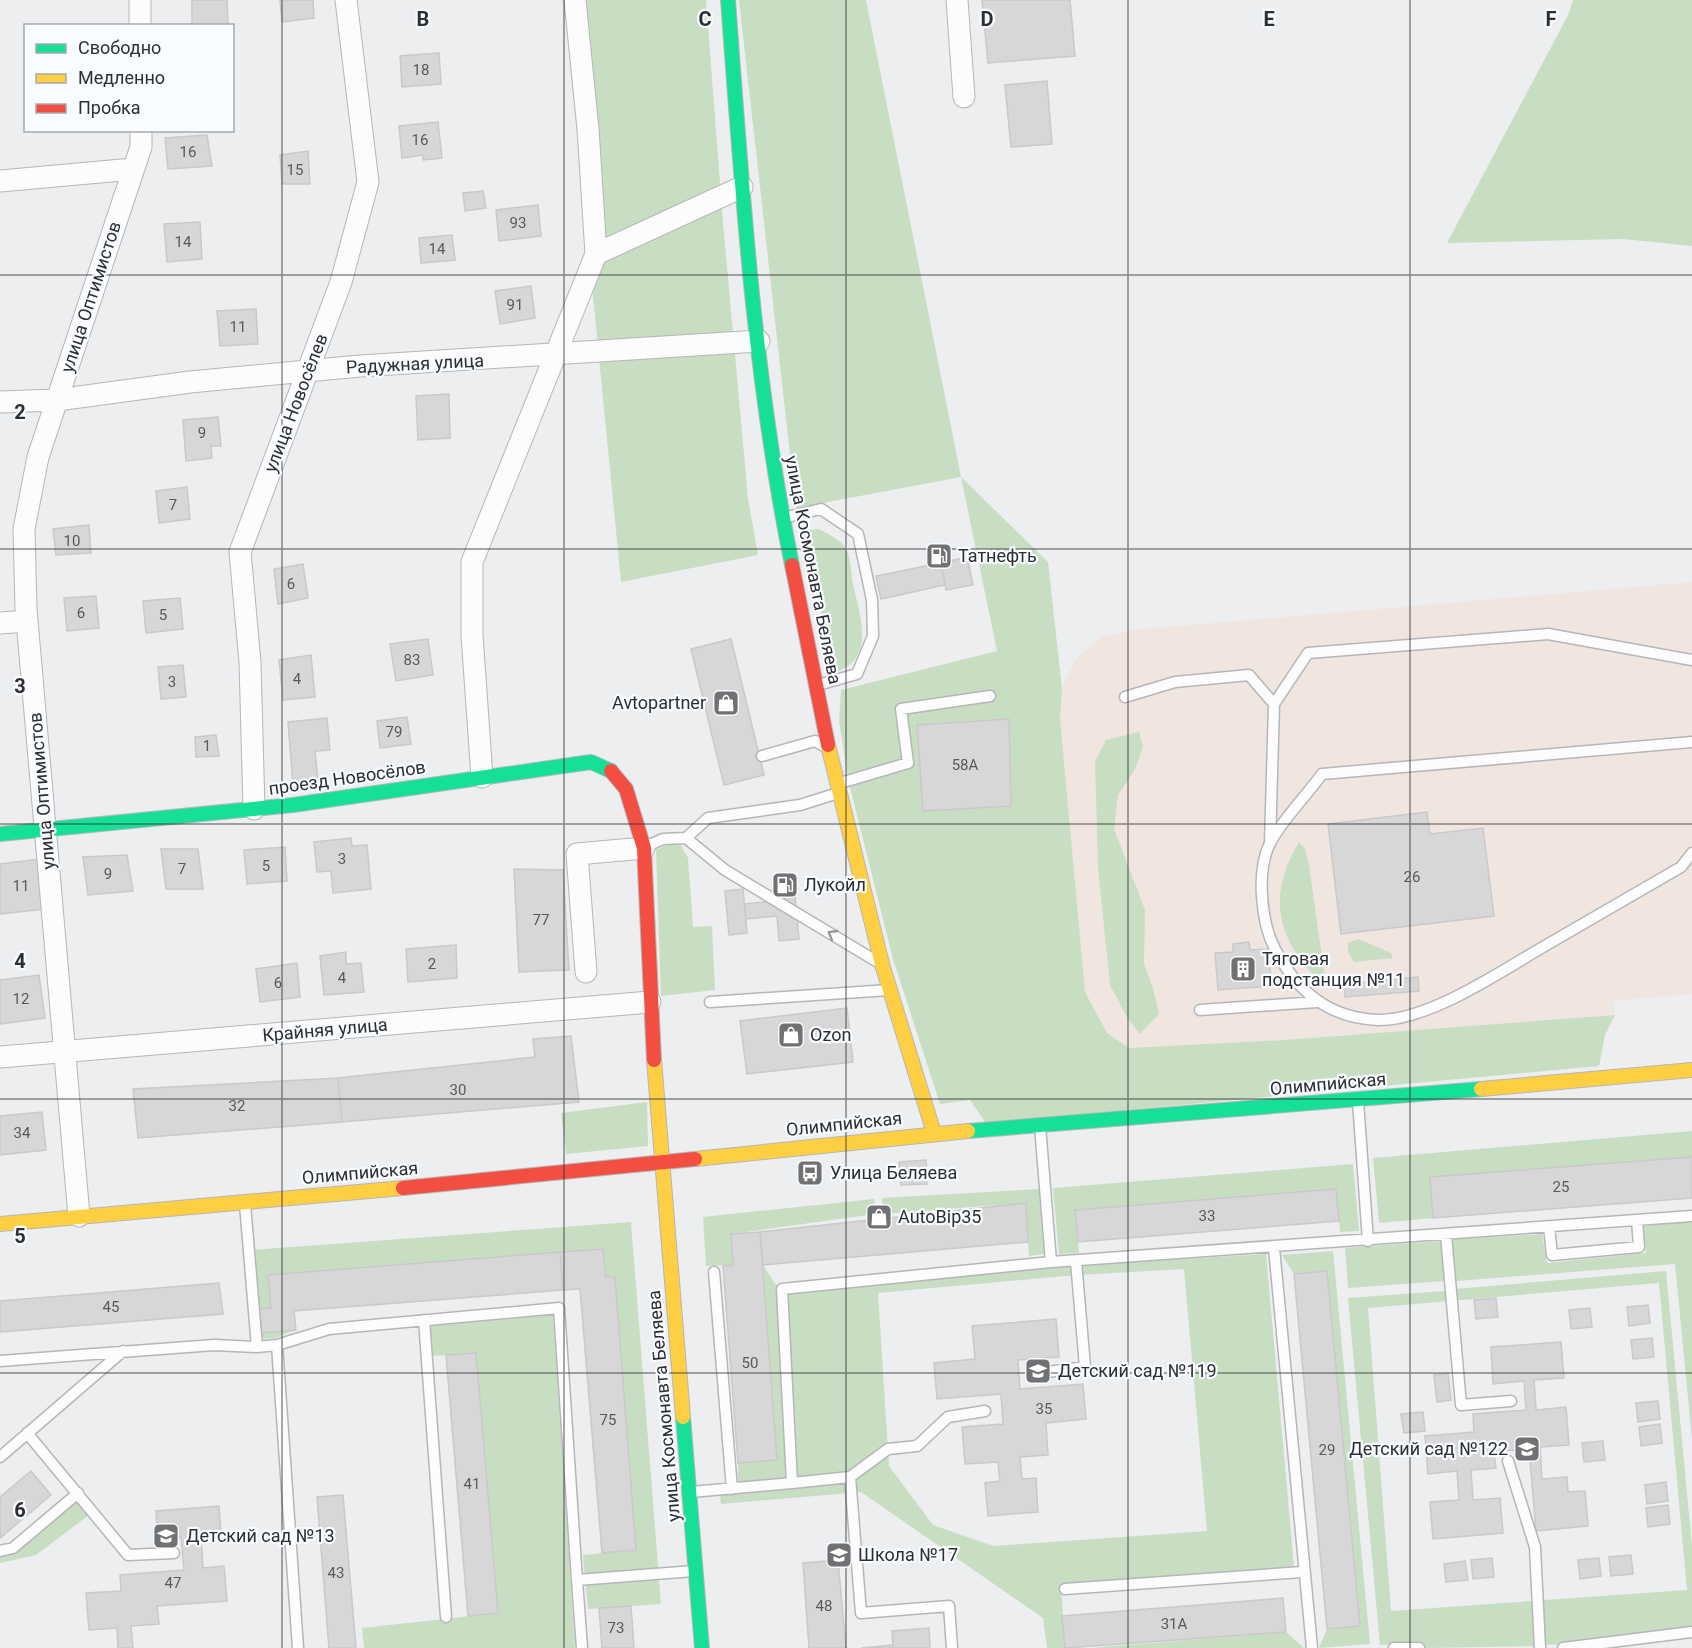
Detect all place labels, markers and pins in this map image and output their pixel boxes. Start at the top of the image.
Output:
fuel station icon: Татнефть [924,541,954,571]
place label: Татнефть [958,545,1037,566]
shop icon: Avtopartner [711,688,741,718]
place label: Avtopartner [612,692,706,713]
fuel station icon: Лукойл [770,870,800,900]
place label: Лукойл [804,874,866,895]
place label: Тяговая подстанция №11 [1262,948,1405,990]
building icon: Тяговая подстанция №11 [1228,954,1258,984]
shop icon: Ozon [776,1020,806,1050]
place label: Ozon [810,1024,851,1045]
bus stop icon: Улица Беляева [795,1158,825,1188]
place label: Улица Беляева [830,1162,957,1183]
shop icon: AutoBip35 [864,1202,894,1232]
place label: AutoBip35 [898,1206,981,1227]
school or university icon: Детский сад №119 [1023,1356,1053,1386]
place label: Детский сад №119 [1058,1360,1217,1381]
school or university icon: Детский сад №122 [1512,1434,1542,1464]
place label: Детский сад №122 [1349,1438,1508,1459]
school or university icon: Детский сад №13 [151,1521,181,1551]
place label: Детский сад №13 [186,1525,335,1546]
school or university icon: Школа №17 [824,1540,854,1570]
place label: Школа №17 [858,1544,958,1565]

